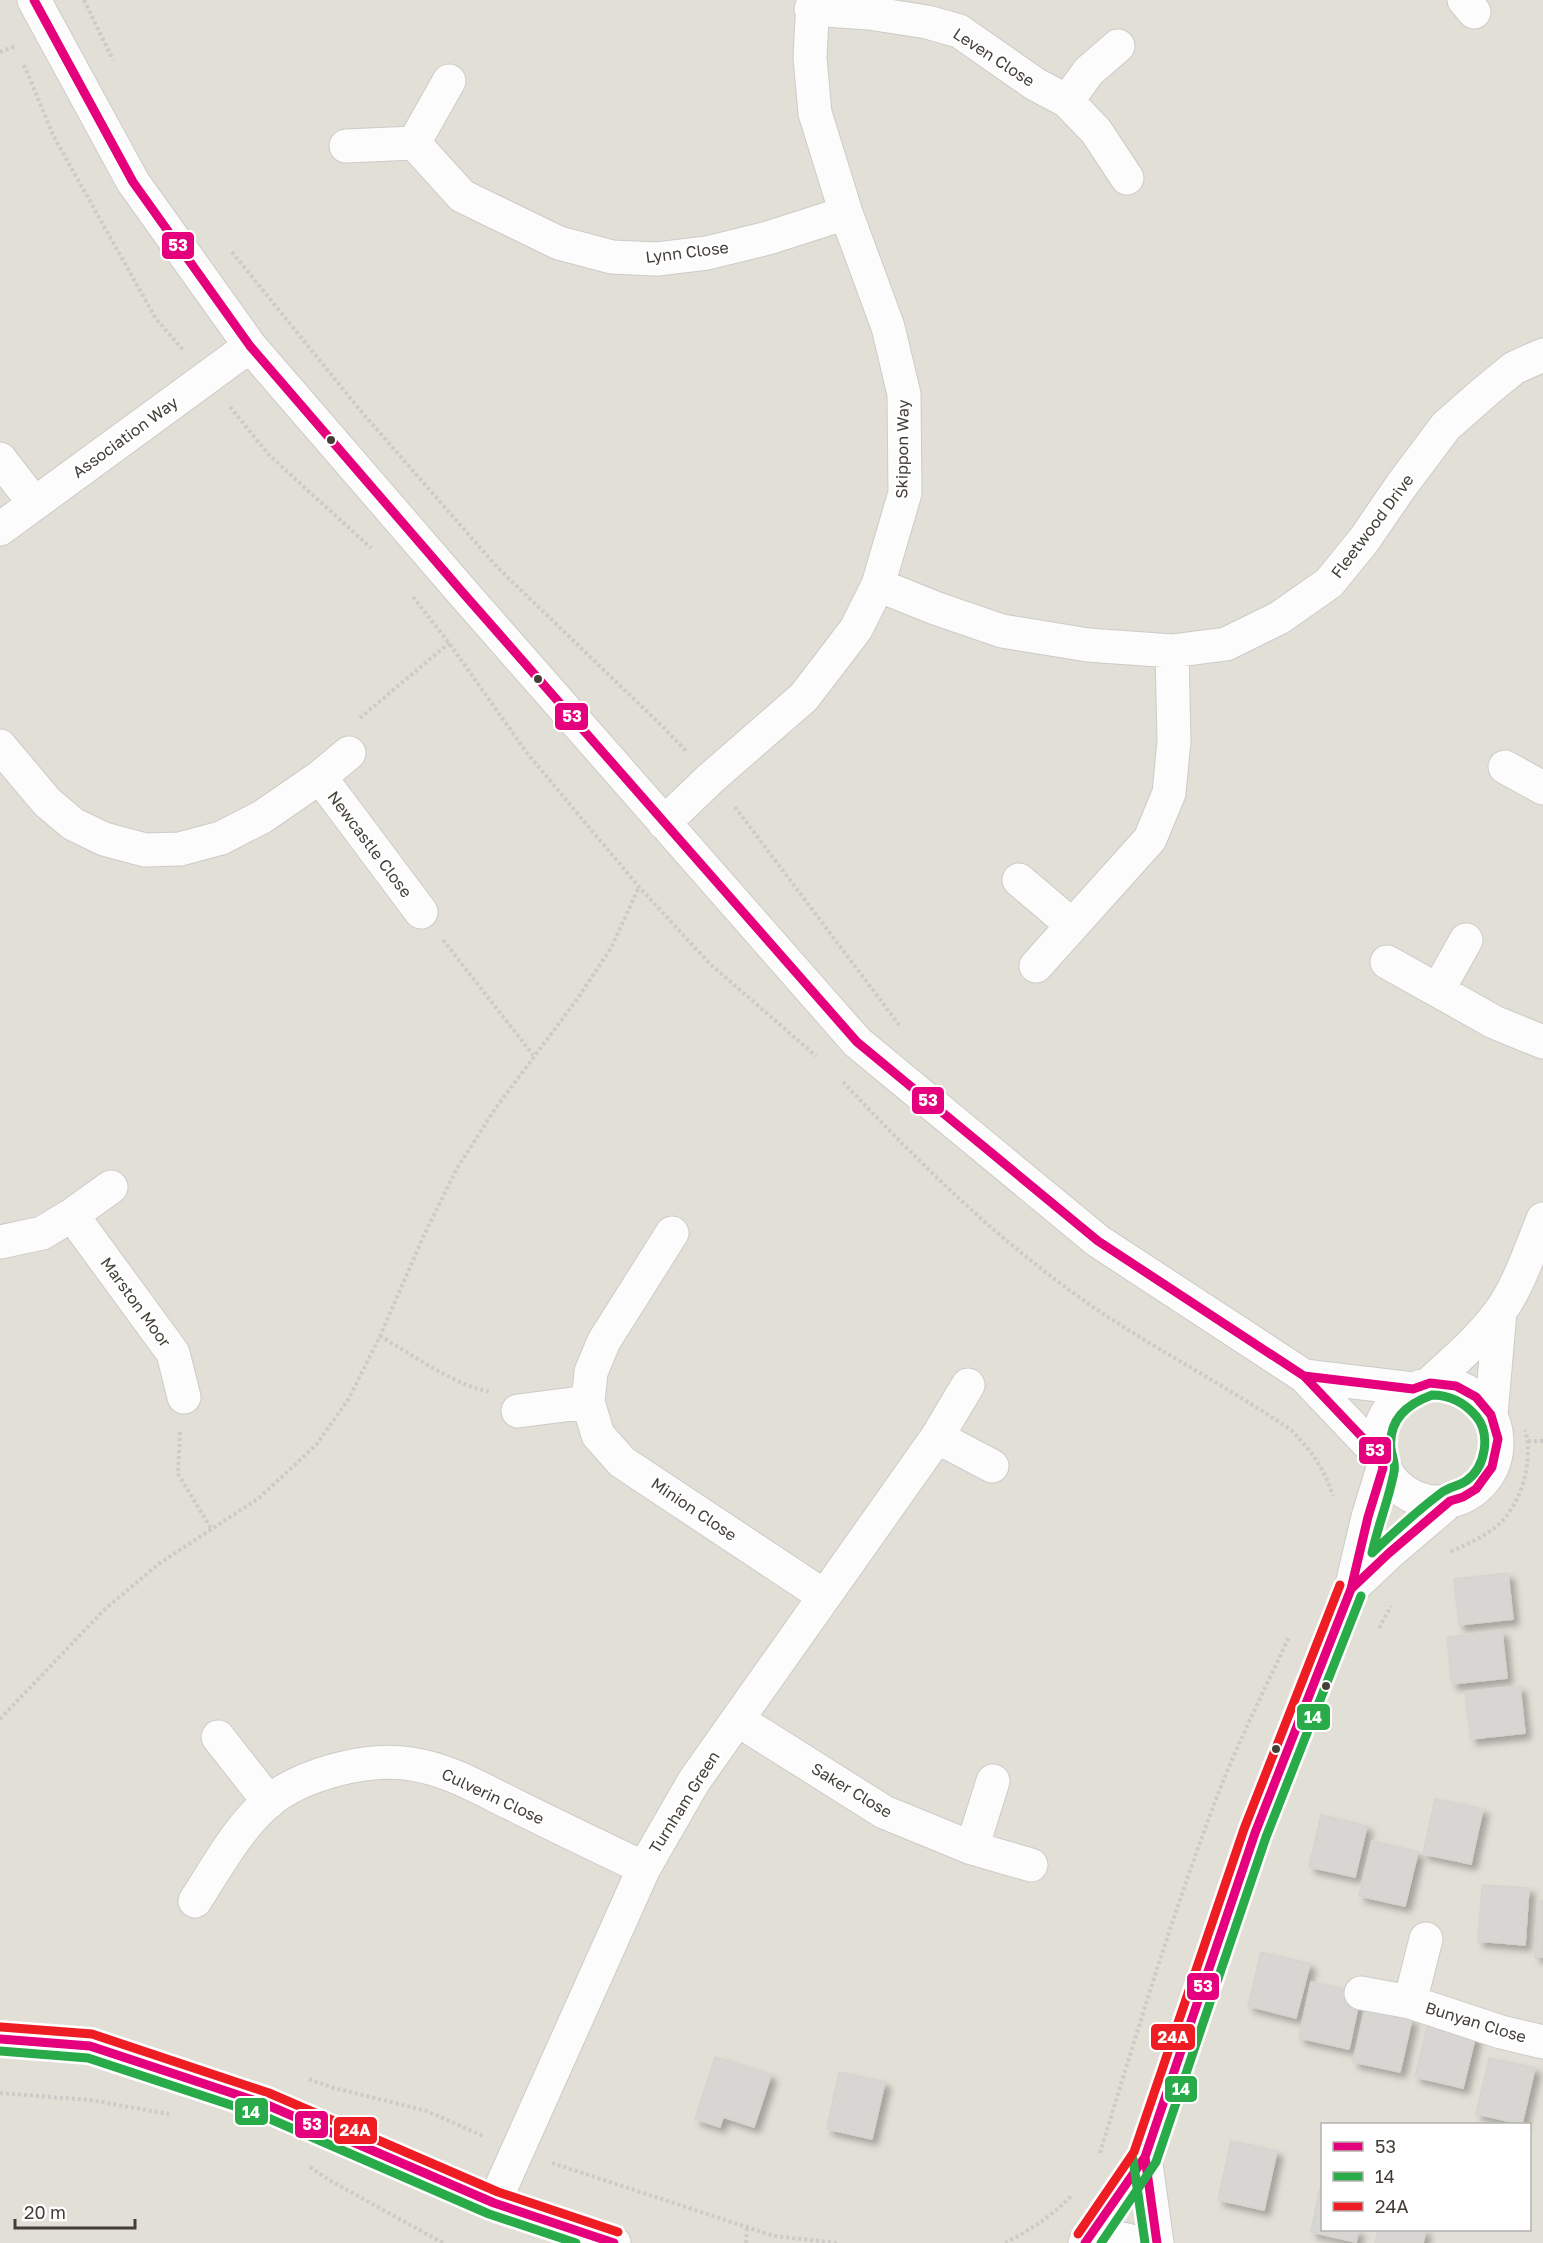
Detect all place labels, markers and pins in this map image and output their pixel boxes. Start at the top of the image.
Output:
unlabelled marker [325,434,337,446]
unlabelled marker [532,673,544,685]
unlabelled marker [1320,1680,1332,1692]
unlabelled marker [1270,1743,1282,1755]

